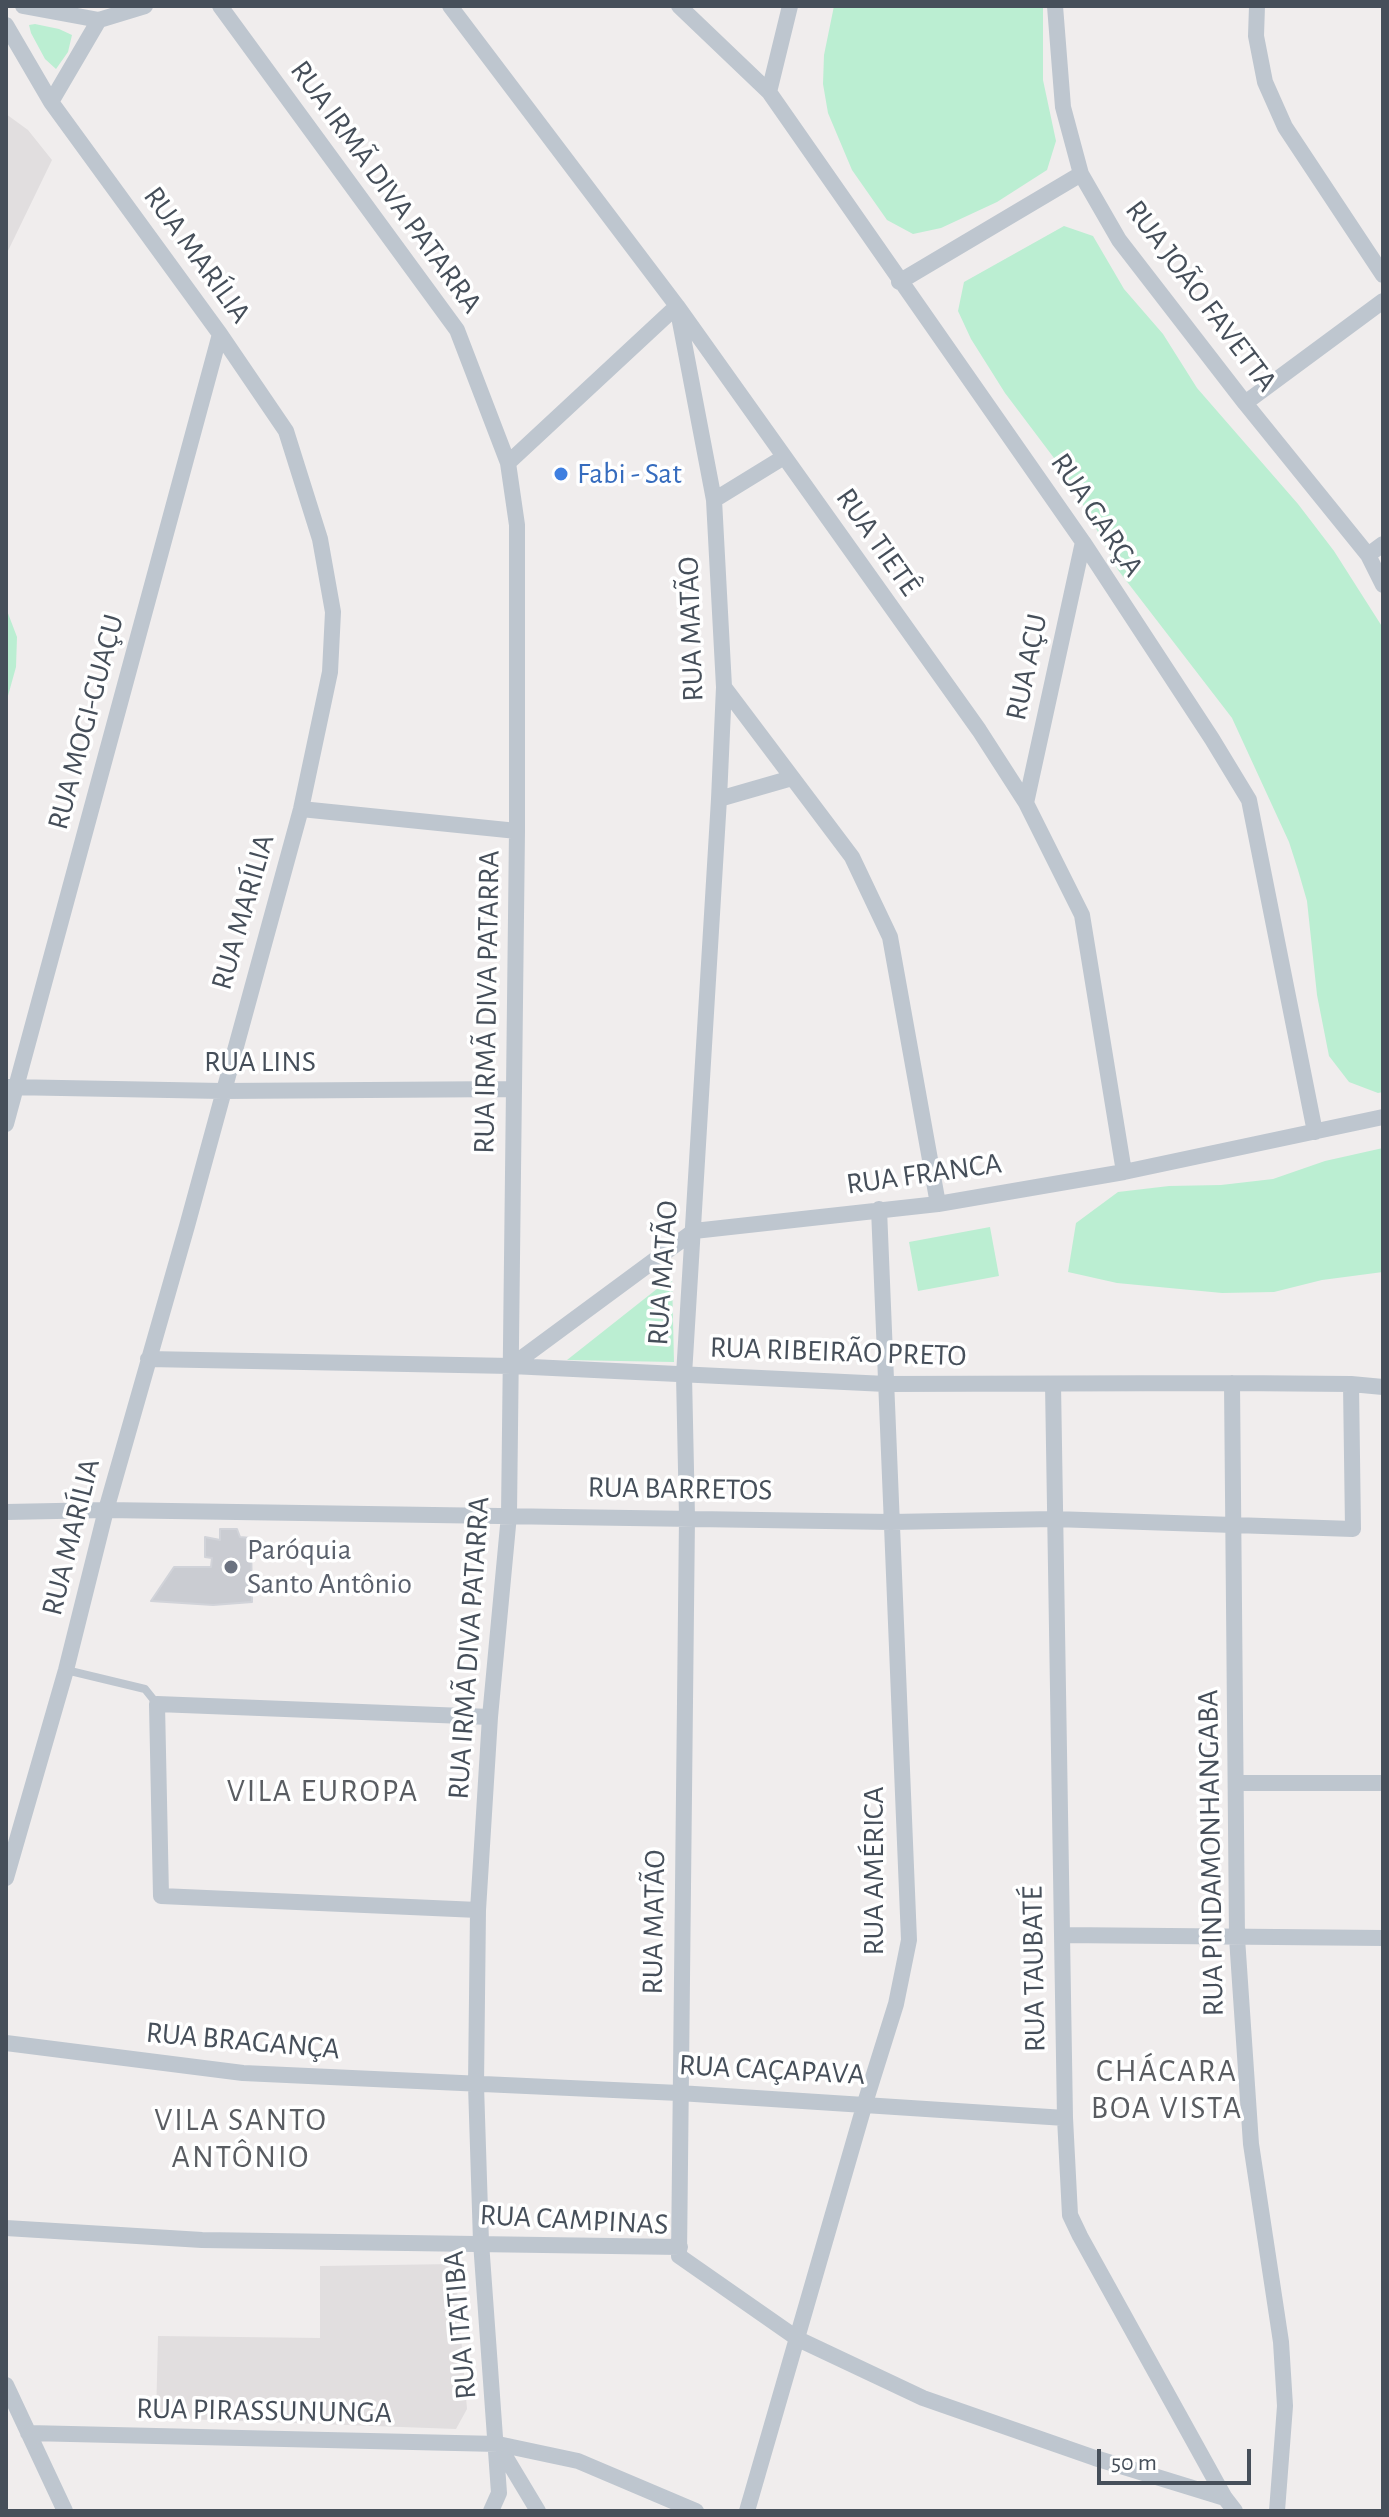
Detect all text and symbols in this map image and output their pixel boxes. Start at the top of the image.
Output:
street label: RUA IRMÃ DIVA PATARRA [282,54,490,320]
street label: RUA MARÍLIA [135,180,259,330]
street label: RUA JOÃO FAVETTA [1117,193,1285,399]
street label: RUA GARÇA [1043,446,1151,584]
place label: Fabi - Sat [577,456,682,492]
marker: Fabi - Sat [552,465,570,483]
street label: RUA TIETÊ [828,481,928,603]
street label: RUA MATÃO [670,556,712,702]
street label: RUA MOGI-GUAÇU [40,610,132,834]
street label: RUA AÇU [998,610,1056,724]
street label: RUA MARÍLIA [204,830,282,994]
street label: RUA IRMÃ DIVA PATARRA [466,850,508,1154]
street label: RUA LINS [204,1044,316,1080]
street label: RUA FRANCA [844,1145,1004,1203]
street label: RUA MATÃO [640,1199,686,1347]
street label: RUA RIBEIRÃO PRETO [709,1330,967,1374]
street label: RUA MARÍLIA [34,1455,108,1619]
street label: RUA BARRETOS [587,1469,773,1509]
street label: RUA IRMÃ DIVA PATARRA [440,1495,498,1801]
place label: Paróquia Santo Antônio [247,1532,412,1602]
marker: Paróquia Santo Antônio [222,1558,240,1576]
street label: RUA PINDAMONHANGABA [1190,1689,1232,2017]
district label: VILA EUROPA [227,1772,419,1810]
street label: RUA AMÉRICA [856,1786,892,1956]
street label: RUA MATÃO [635,1849,673,1995]
street label: RUA TAUBATÉ [1015,1886,1053,2052]
street label: RUA BRAGANÇA [145,2015,341,2067]
street label: RUA CAÇAPAVA [678,2047,866,2093]
district label: CHÁCARA BOA VISTA [1091,2052,1243,2127]
district label: VILA SANTO ANTÔNIO [154,2101,328,2176]
street label: RUA CAMPINAS [479,2197,669,2243]
street label: RUA ITATIBA [436,2249,484,2401]
street label: RUA PIRASSUNUNGA [136,2391,392,2431]
scale bar [1101,2433,1255,2483]
text: 50 m [1111,2451,1157,2475]

